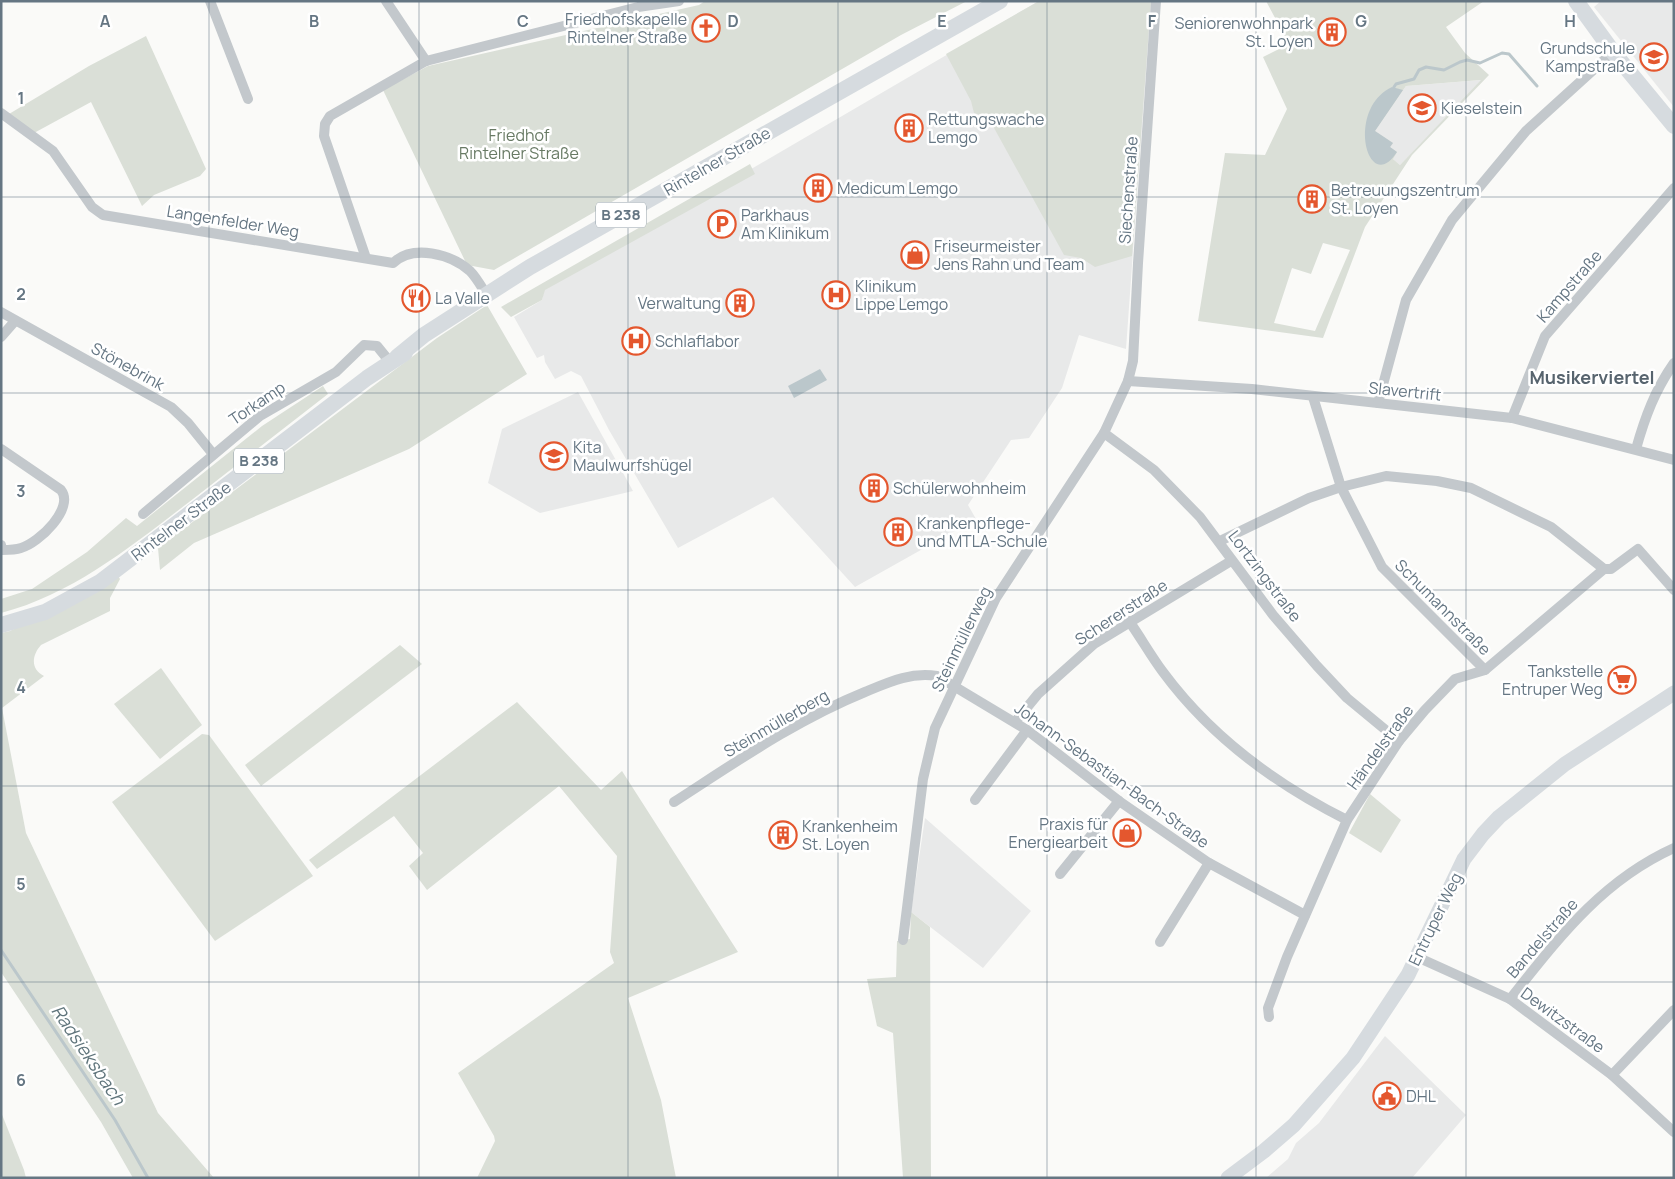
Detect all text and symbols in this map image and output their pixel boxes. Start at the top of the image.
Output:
place label: Friedhofskapelle Rintelner Straße [565,8,687,48]
text: A [100,10,111,32]
text: B [309,10,319,32]
text: C [517,10,529,32]
text: D [727,10,739,32]
text: E [937,10,947,32]
text: F [1148,10,1157,32]
text: G [1355,10,1367,32]
text: H [1564,10,1576,32]
place label: Seniorenwohnpark St. Loyen [1175,12,1314,52]
church icon: Friedhofskapelle Rintelner Straße [691,13,721,43]
building icon: Seniorenwohnpark St. Loyen [1317,17,1347,47]
place label: Grundschule Kampstraße [1540,37,1635,77]
school or university icon: Grundschule Kampstraße [1639,42,1669,72]
text: 1 [17,87,25,109]
school or university icon: Kieselstein [1407,93,1437,123]
place label: Kieselstein [1441,97,1522,119]
place label: Rettungswache Lemgo [928,108,1044,148]
building icon: Rettungswache Lemgo [894,113,924,143]
street label: Rintelner Straße [660,122,774,200]
park label: Friedhof Rintelner Straße [459,124,579,164]
street label: Siechenstraße [1113,135,1143,245]
building icon: Medicum Lemgo [803,173,833,203]
place label: Medicum Lemgo [837,177,958,199]
place label: Betreuungszentrum St. Loyen [1331,179,1480,219]
building icon: Betreuungszentrum St. Loyen [1297,184,1327,214]
street label: Langenfelder Weg [165,200,301,242]
road number: B 238 [596,202,646,228]
place label: Parkhaus Am Klinikum [741,204,829,244]
parking icon: Parkhaus Am Klinikum [707,209,737,239]
place label: Friseurmeister Jens Rahn und Team [934,235,1084,275]
shop icon: Friseurmeister Jens Rahn und Team [900,240,930,270]
street label: Kampstraße [1531,245,1607,327]
place label: Klinikum Lippe Lemgo [855,275,948,315]
hospital icon: Klinikum Lippe Lemgo [821,280,851,310]
text: 2 [16,283,26,305]
restaurant icon: La Valle [401,283,431,313]
place label: La Valle [435,287,490,309]
building icon: Verwaltung [725,288,755,318]
place label: Verwaltung [638,292,721,314]
hospital icon: Schlaflabor [621,326,651,356]
place label: Schlaflabor [655,330,740,352]
street label: Stönebrink [87,337,170,396]
district label: Musikerviertel [1529,365,1655,389]
street label: Torkamp [225,376,289,430]
street label: Slavertrift [1368,376,1442,406]
place label: Kita Maulwurfshügel [573,436,692,476]
school or university icon: Kita Maulwurfshügel [539,441,569,471]
road number: B 238 [234,448,284,474]
building icon: Schülerwohnheim [859,473,889,503]
street label: Rintelner Straße [127,476,235,566]
place label: Schülerwohnheim [893,477,1026,499]
text: 3 [16,480,26,502]
place label: Krankenpflege- und MTLA-Schule [917,512,1047,552]
building icon: Krankenpflege- und MTLA-Schule [883,517,913,547]
street label: Lortzingstraße [1223,526,1307,626]
street label: Schumannstraße [1390,554,1496,660]
street label: Schererstraße [1071,574,1171,650]
street label: Steinmüllerweg [926,582,996,696]
place label: Tankstelle Entruper Weg [1502,660,1603,700]
supermarket icon: Tankstelle Entruper Weg [1607,665,1637,695]
text: 4 [16,676,26,698]
street label: Steinmüllerberg [719,684,833,762]
street label: Johann-Sebastian-Bach-Straße [1010,697,1214,853]
street label: Händelstraße [1342,700,1418,794]
place label: Praxis für Energiearbeit [1009,813,1108,853]
place label: Krankenheim St. Loyen [802,815,898,855]
shop icon: Praxis für Energiearbeit [1112,818,1142,848]
building icon: Krankenheim St. Loyen [768,820,798,850]
street label: Entruper Weg [1403,869,1467,969]
text: 5 [16,873,26,895]
street label: Bandelstraße [1501,894,1583,982]
street label: Dewitzstraße [1517,982,1609,1058]
water label: Radsieksbach [47,1000,132,1110]
text: 6 [16,1069,26,1091]
public building icon: DHL [1372,1081,1402,1111]
place label: DHL [1406,1085,1436,1107]

